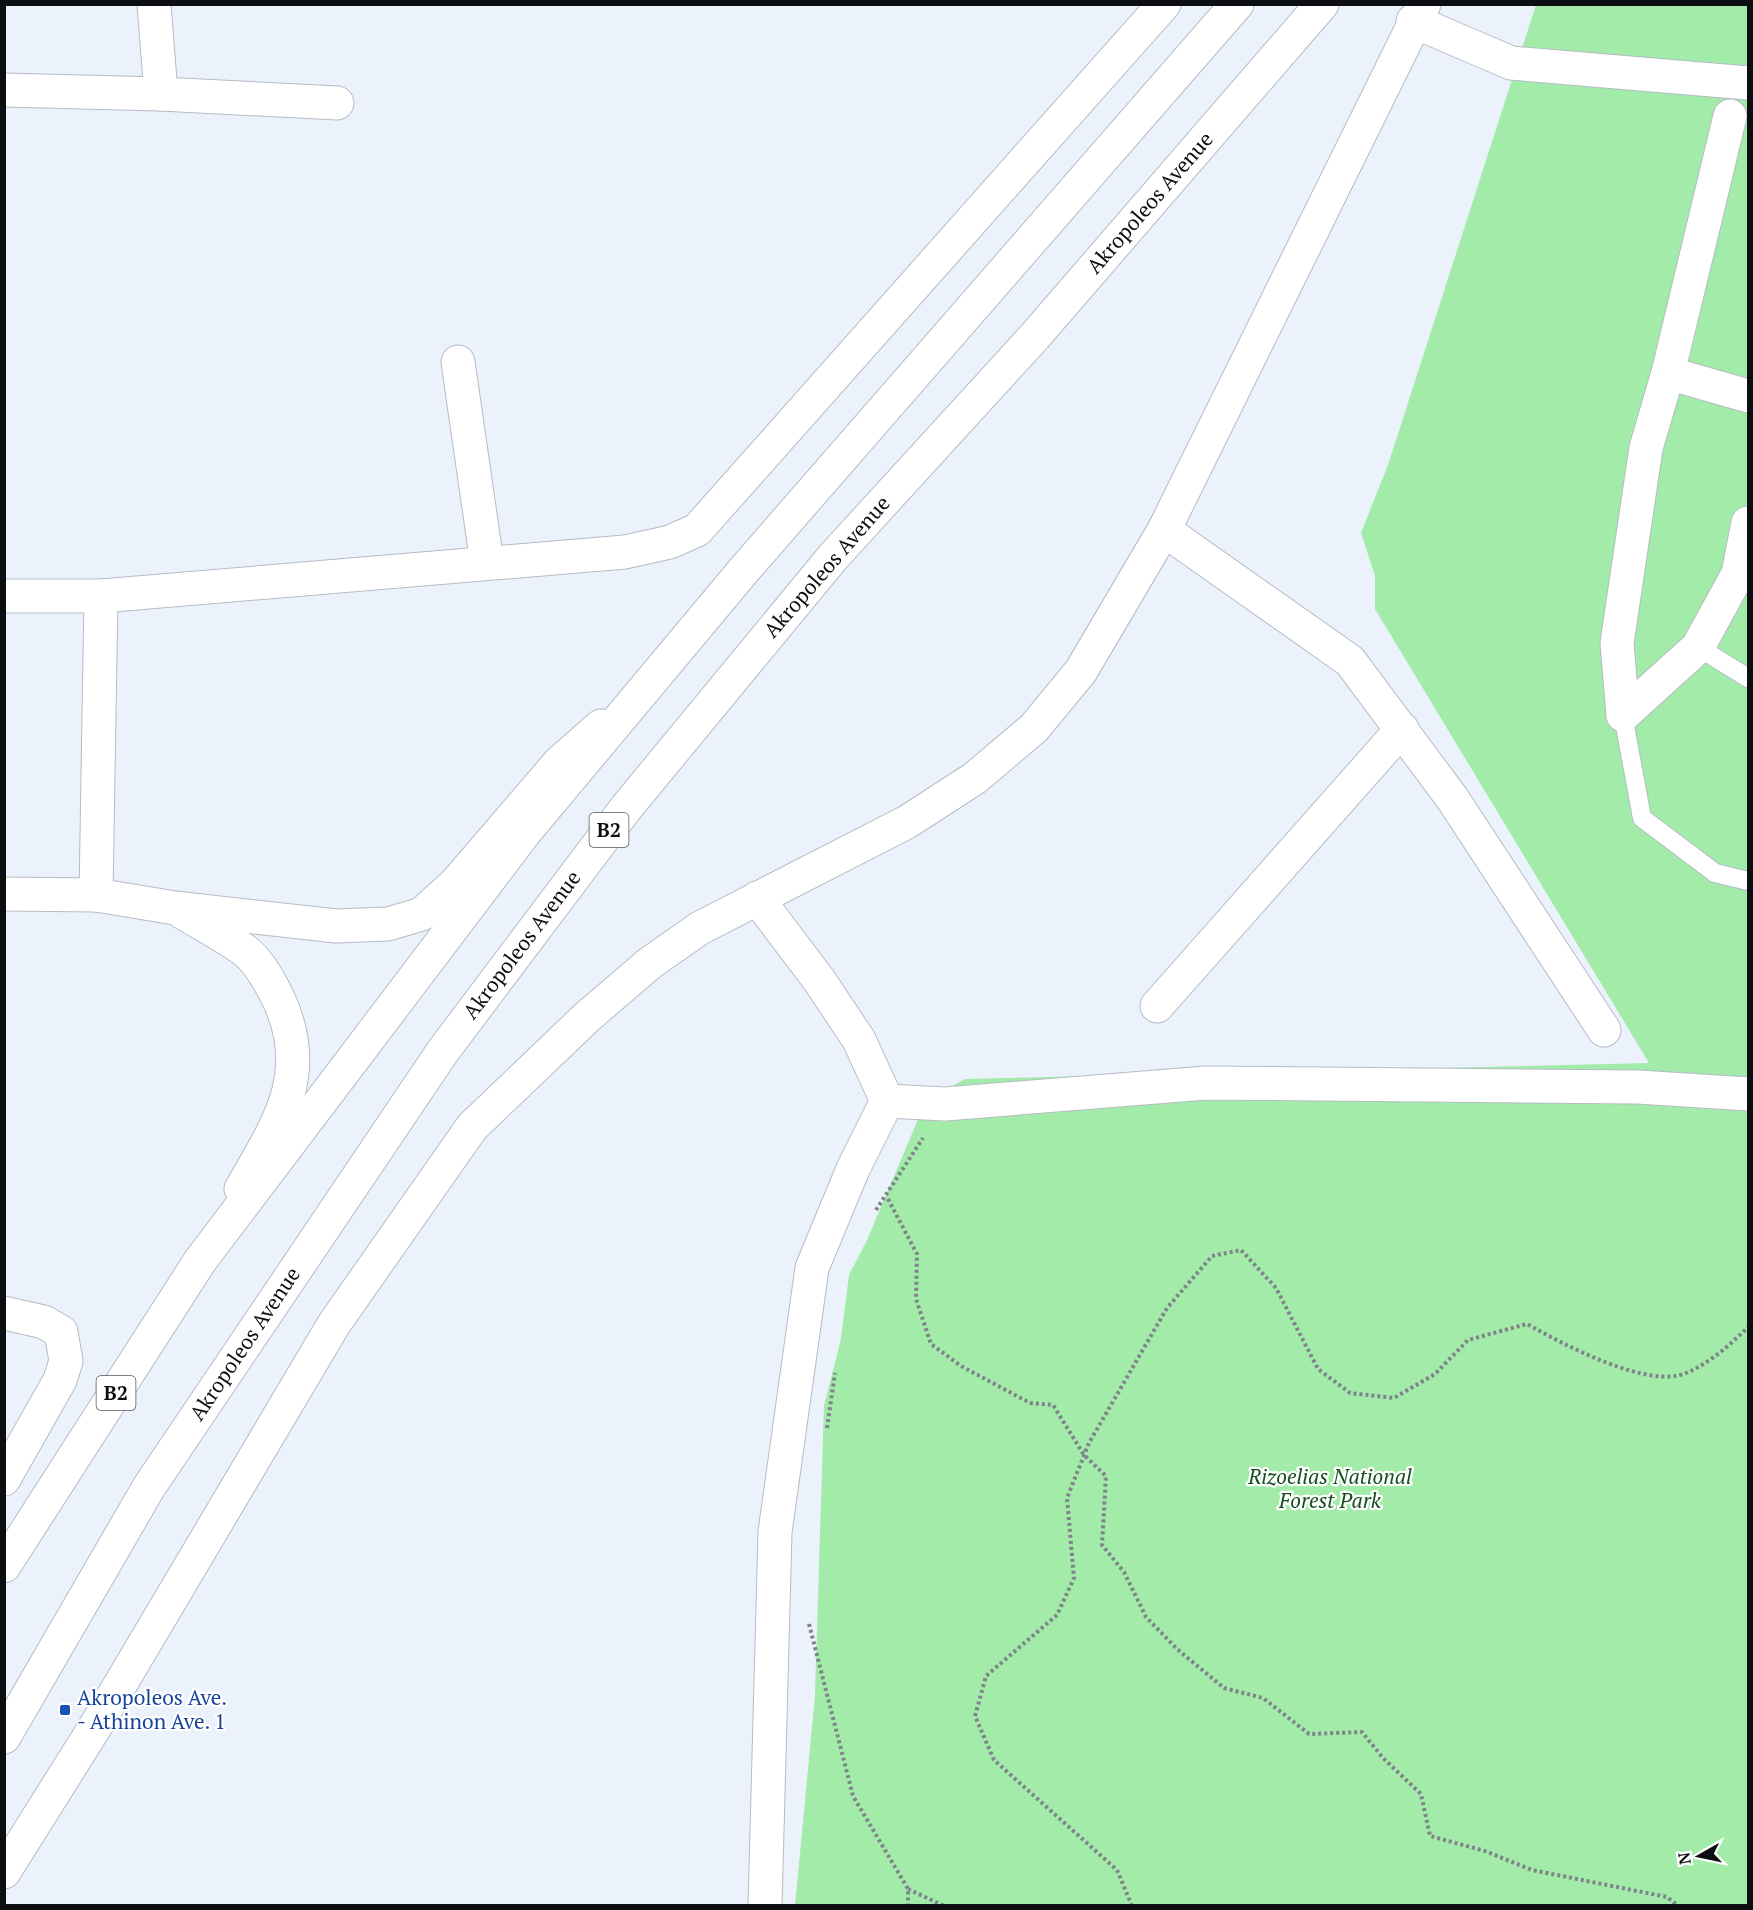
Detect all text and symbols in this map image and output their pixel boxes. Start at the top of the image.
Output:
street label: Akropoleos Avenue [1080,125,1219,279]
street label: Akropoleos Avenue [757,489,896,643]
road number: B2 [590,813,628,847]
street label: Akropoleos Avenue [456,864,586,1024]
street label: Akropoleos Avenue [182,1261,306,1426]
road number: B2 [96,1376,136,1410]
park label: Rizoelias National Forest Park [1247,1462,1412,1514]
place label: Akropoleos Ave. - Athinon Ave. 1 [77,1683,227,1735]
marker: Akropoleos Ave. - Athinon Ave. 1 [58,1703,72,1717]
north arrow [1669,1826,1729,1886]
text: N [1672,1851,1696,1866]

